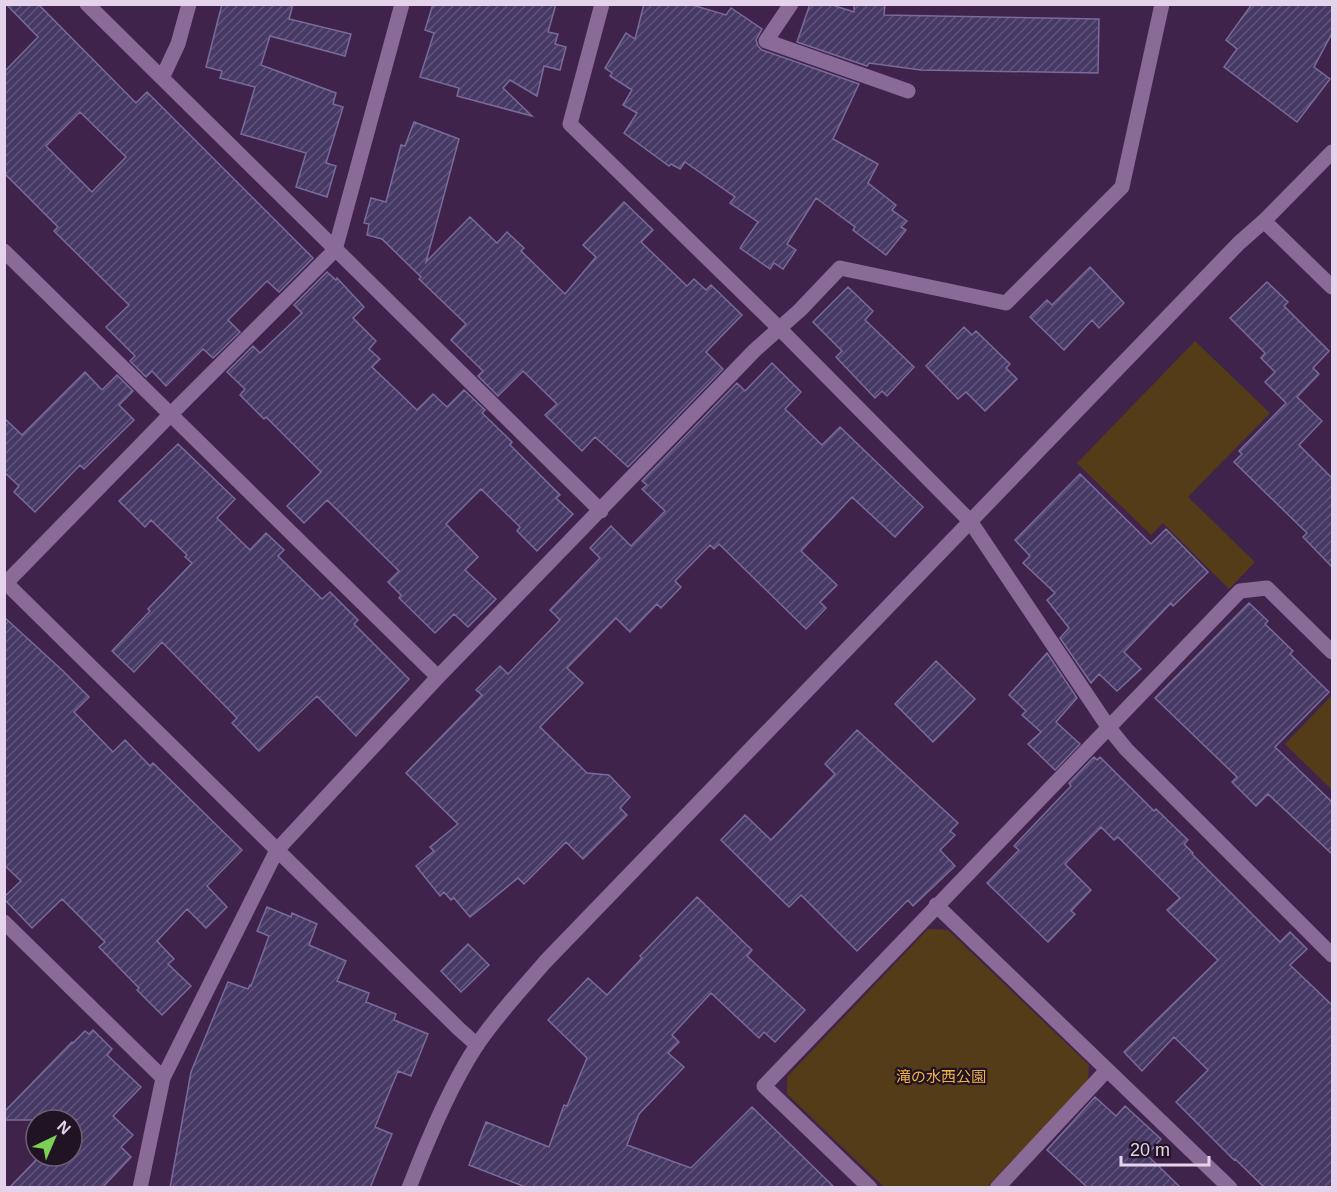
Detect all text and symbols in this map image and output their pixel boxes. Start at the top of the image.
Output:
park label: 滝の水西公園 [896,1068,986,1085]
north arrow [24,1108,84,1168]
text: N [54,1117,74,1138]
scale bar [1121,1129,1210,1167]
text: 20 m [1130,1140,1170,1160]

